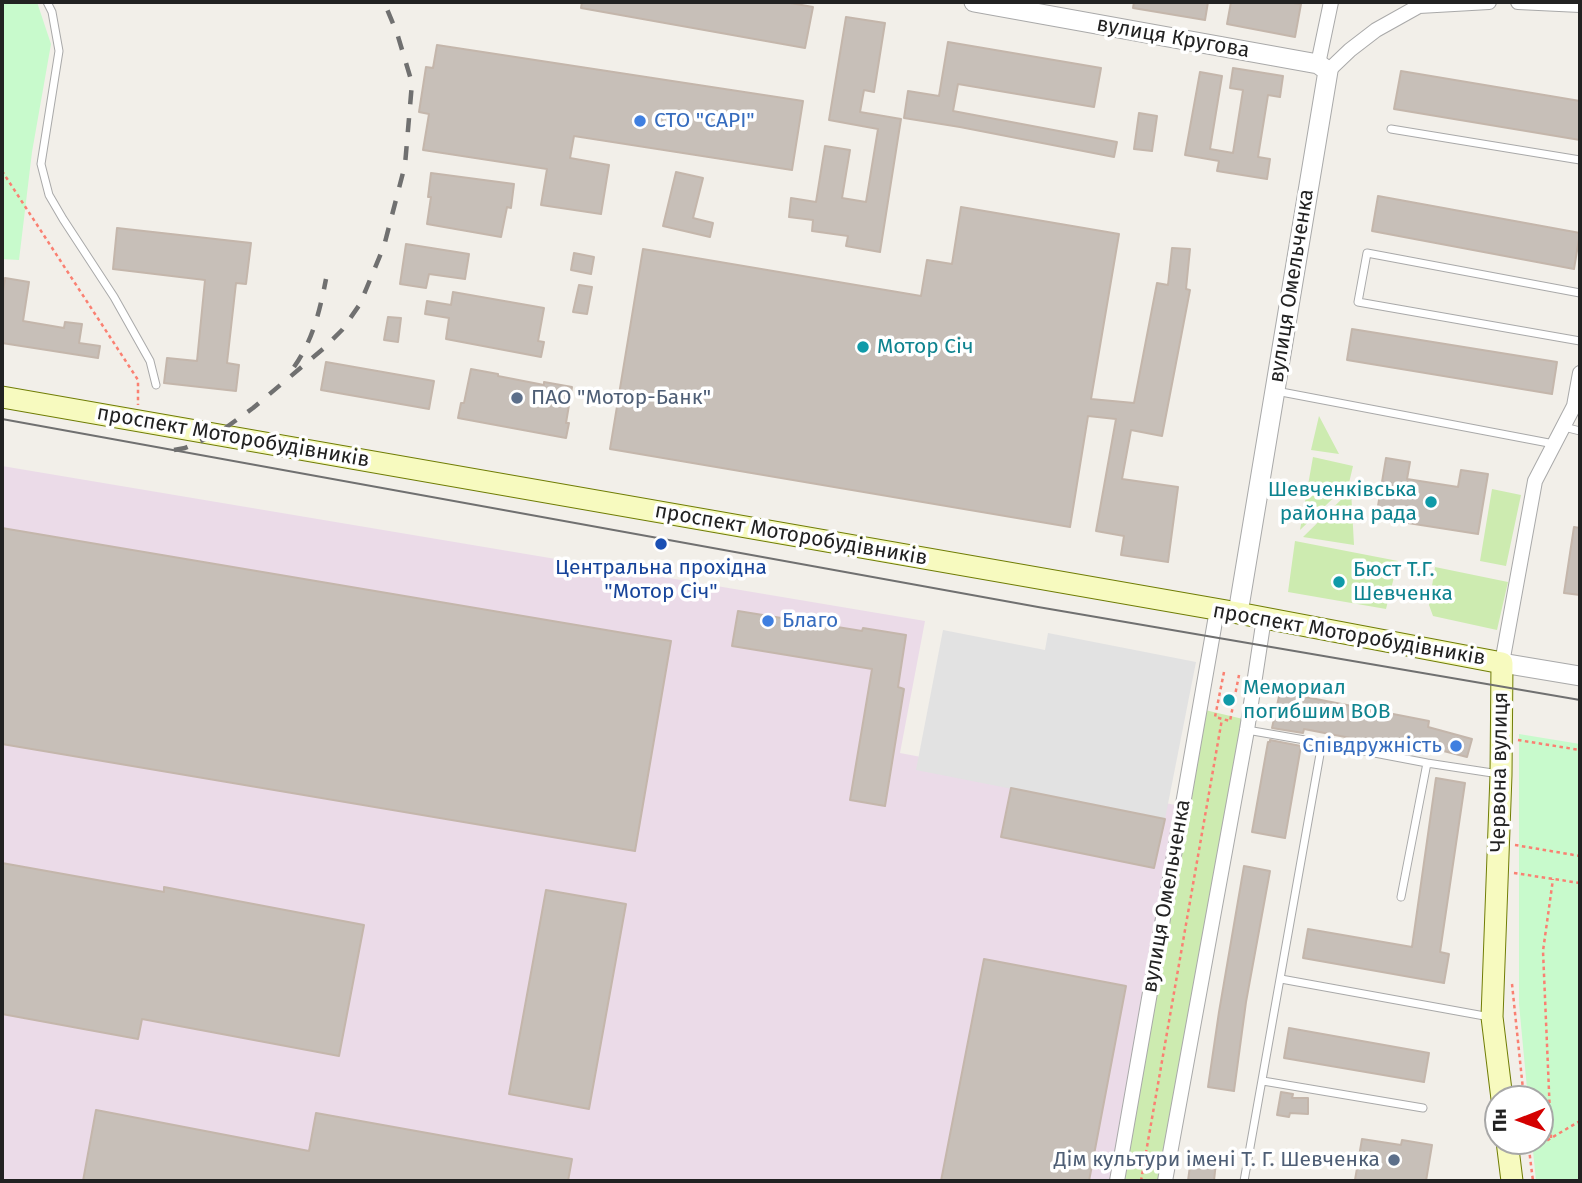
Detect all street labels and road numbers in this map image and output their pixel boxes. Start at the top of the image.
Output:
street label: вулиця Кругова [1095,12,1251,64]
street label: вулиця Омельченка [1264,187,1320,385]
street label: проспект Моторобудівників [95,401,371,473]
street label: проспект Моторобудівників [653,499,929,571]
street label: проспект Моторобудівників [1211,599,1487,671]
street label: Червона вулиця [1486,692,1514,852]
street label: вулиця Омельченка [1138,797,1196,995]

